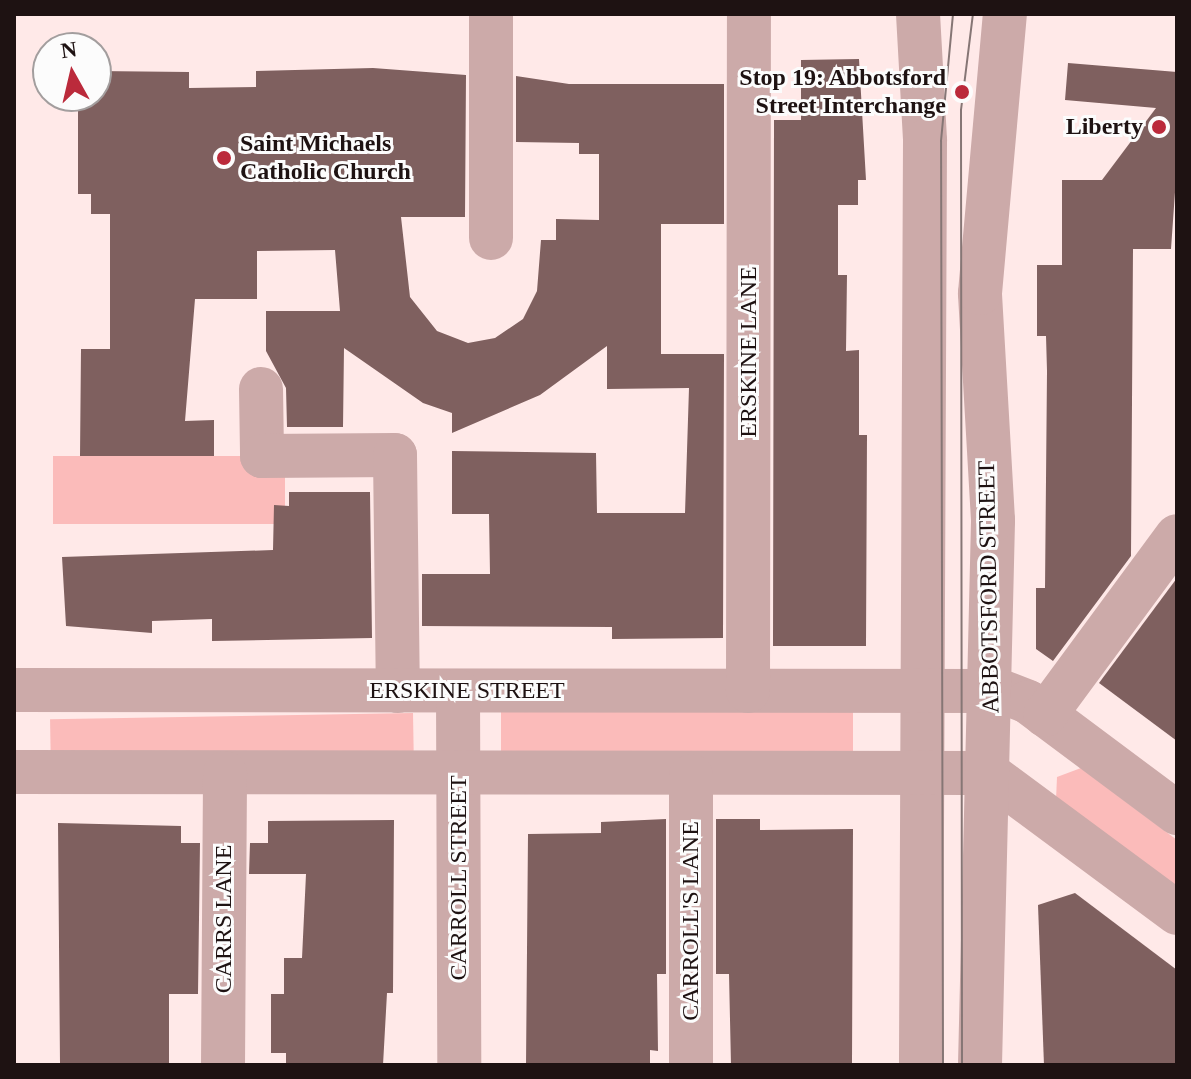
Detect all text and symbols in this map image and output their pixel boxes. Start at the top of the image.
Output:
north arrow [32,32,112,112]
text: N [59,36,78,63]
place label: Stop 19: Abbotsford Street Interchange [738,64,946,120]
marker: Stop 19: Abbotsford Street Interchange [953,83,971,101]
place label: Liberty [1066,113,1143,141]
marker: Liberty [1150,118,1168,136]
place label: Saint Michaels Catholic Church [240,130,411,186]
marker: Saint Michaels Catholic Church [215,149,233,167]
street label: ERSKINE LANE [735,266,763,438]
street label: ABBOTSFORD STREET [972,460,1006,714]
street label: ERSKINE STREET [369,677,565,705]
street label: CARROLL STREET [445,775,473,981]
street label: CARROLL'S LANE [677,821,705,1021]
street label: CARRS LANE [210,845,238,993]

